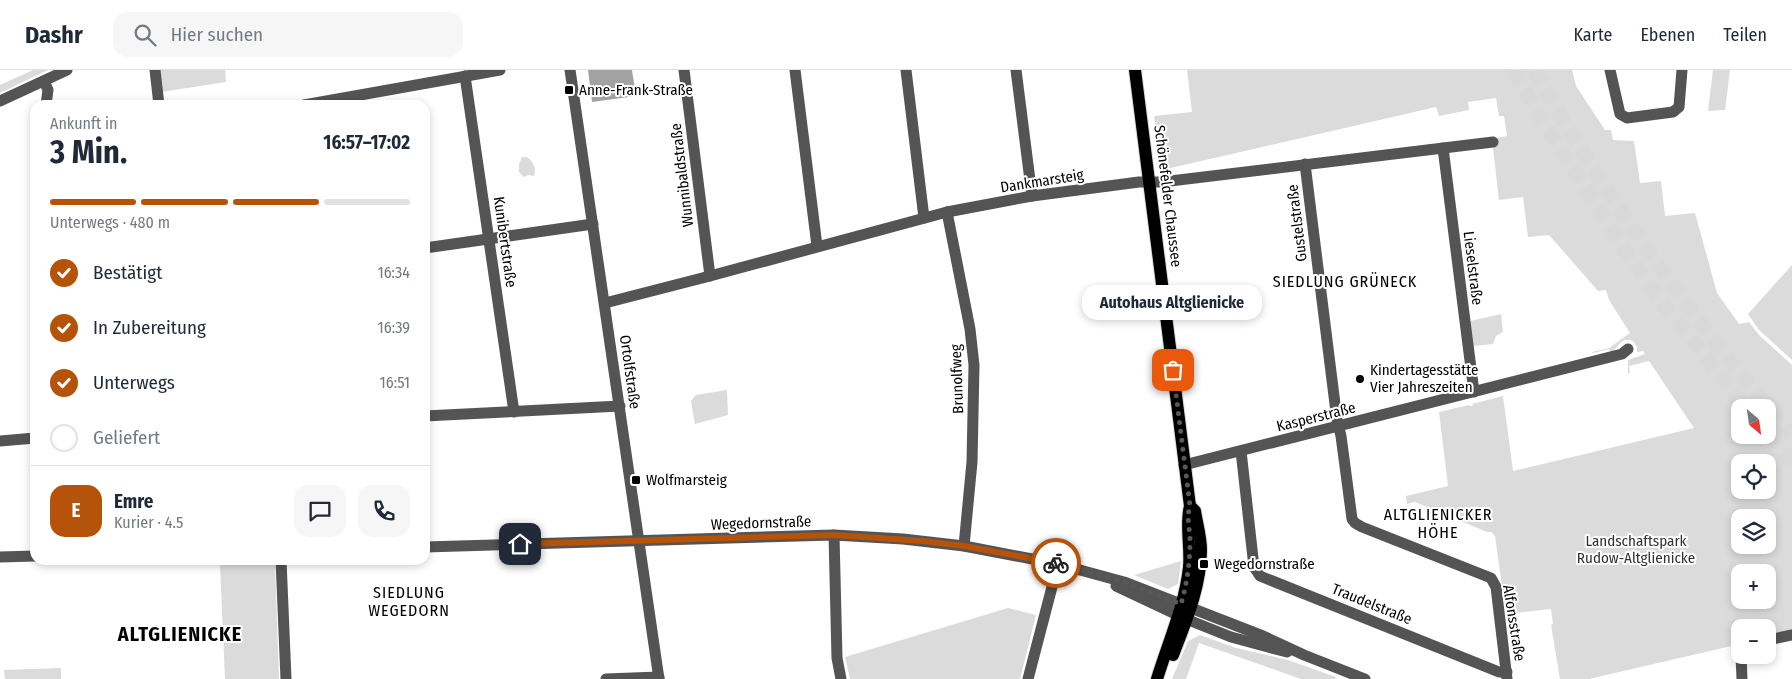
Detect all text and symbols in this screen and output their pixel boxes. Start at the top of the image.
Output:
search box [113,12,463,57]
text: Dashr [25,21,83,49]
icon: search [131,21,159,49]
text: Hier suchen [171,23,263,46]
text: Karte [1573,24,1612,46]
text: Ebenen [1640,24,1695,46]
text: Teilen [1723,24,1767,46]
place label: Anne-Frank-Straße [579,81,693,99]
marker: Anne-Frank-Straße [563,84,575,96]
text: Ankunft in [50,114,117,133]
street label: Wunnibaldstraße [667,122,697,228]
street label: Schönefelder Chaussee [1150,124,1186,268]
text: 16:57–17:02 [323,131,410,154]
text: 3 Min. [50,133,127,171]
street label: Dankmarsteig [999,166,1085,196]
street label: Gustelstraße [1283,183,1311,263]
street label: Kunibertstraße [490,195,520,289]
text: Unterwegs · 480 m [50,213,170,232]
street label: Lieselstraße [1460,230,1486,306]
icon: check [50,259,78,287]
text: Bestätigt [93,261,162,284]
text: 16:34 [377,263,410,282]
district label: SIEDLUNG GRÜNECK [1273,272,1417,291]
callout: Autohaus Altglienicke [1083,285,1263,320]
text: Autohaus Altglienicke [1100,293,1244,312]
icon: check [50,314,78,342]
text: In Zubereitung [93,316,206,339]
text: 16:39 [377,318,410,337]
street label: Ortolfstraße [616,334,644,410]
street label: Brunolfweg [947,344,967,414]
pin [1152,349,1194,391]
icon: bag [1159,356,1187,384]
place label: Kindertagesstätte Vier Jahreszeiten [1370,361,1478,396]
icon: check [50,369,78,397]
text: Unterwegs [93,371,175,394]
text: 16:51 [380,373,410,392]
marker: Kindertagesstätte Vier Jahreszeiten [1354,373,1366,385]
street label: Kasperstraße [1275,398,1357,436]
north arrow [1731,399,1776,444]
map controls [1731,399,1776,664]
text: Geliefert [93,426,160,449]
button: locate [1731,454,1776,499]
place label: Wolfmarsteig [646,471,727,489]
marker: Wolfmarsteig [630,474,642,486]
button: chat [294,485,346,537]
button: phone [358,485,410,537]
text: Emre [114,490,153,513]
text: E [71,499,81,522]
district label: ALTGLIENICKER HÖHE [1384,505,1492,542]
button: layers [1731,509,1776,554]
street label: Wegedornstraße [710,512,812,534]
text: Kurier · 4.5 [114,513,183,532]
pin [499,523,541,565]
icon: home [506,530,534,558]
park label: Landschaftspark Rudow-Altglienicke [1577,532,1695,567]
courier [1031,538,1081,588]
icon: bike [1042,549,1070,577]
place label: Wegedornstraße [1214,555,1315,573]
marker: Wegedornstraße [1198,558,1210,570]
button: + [1731,564,1776,609]
street label: Traudelstraße [1329,580,1415,628]
district label: SIEDLUNG WEGEDORN [368,583,450,620]
street label: Alfonsstraße [1499,583,1529,663]
button: − [1731,619,1776,664]
district label: ALTGLIENICKE [117,622,242,646]

